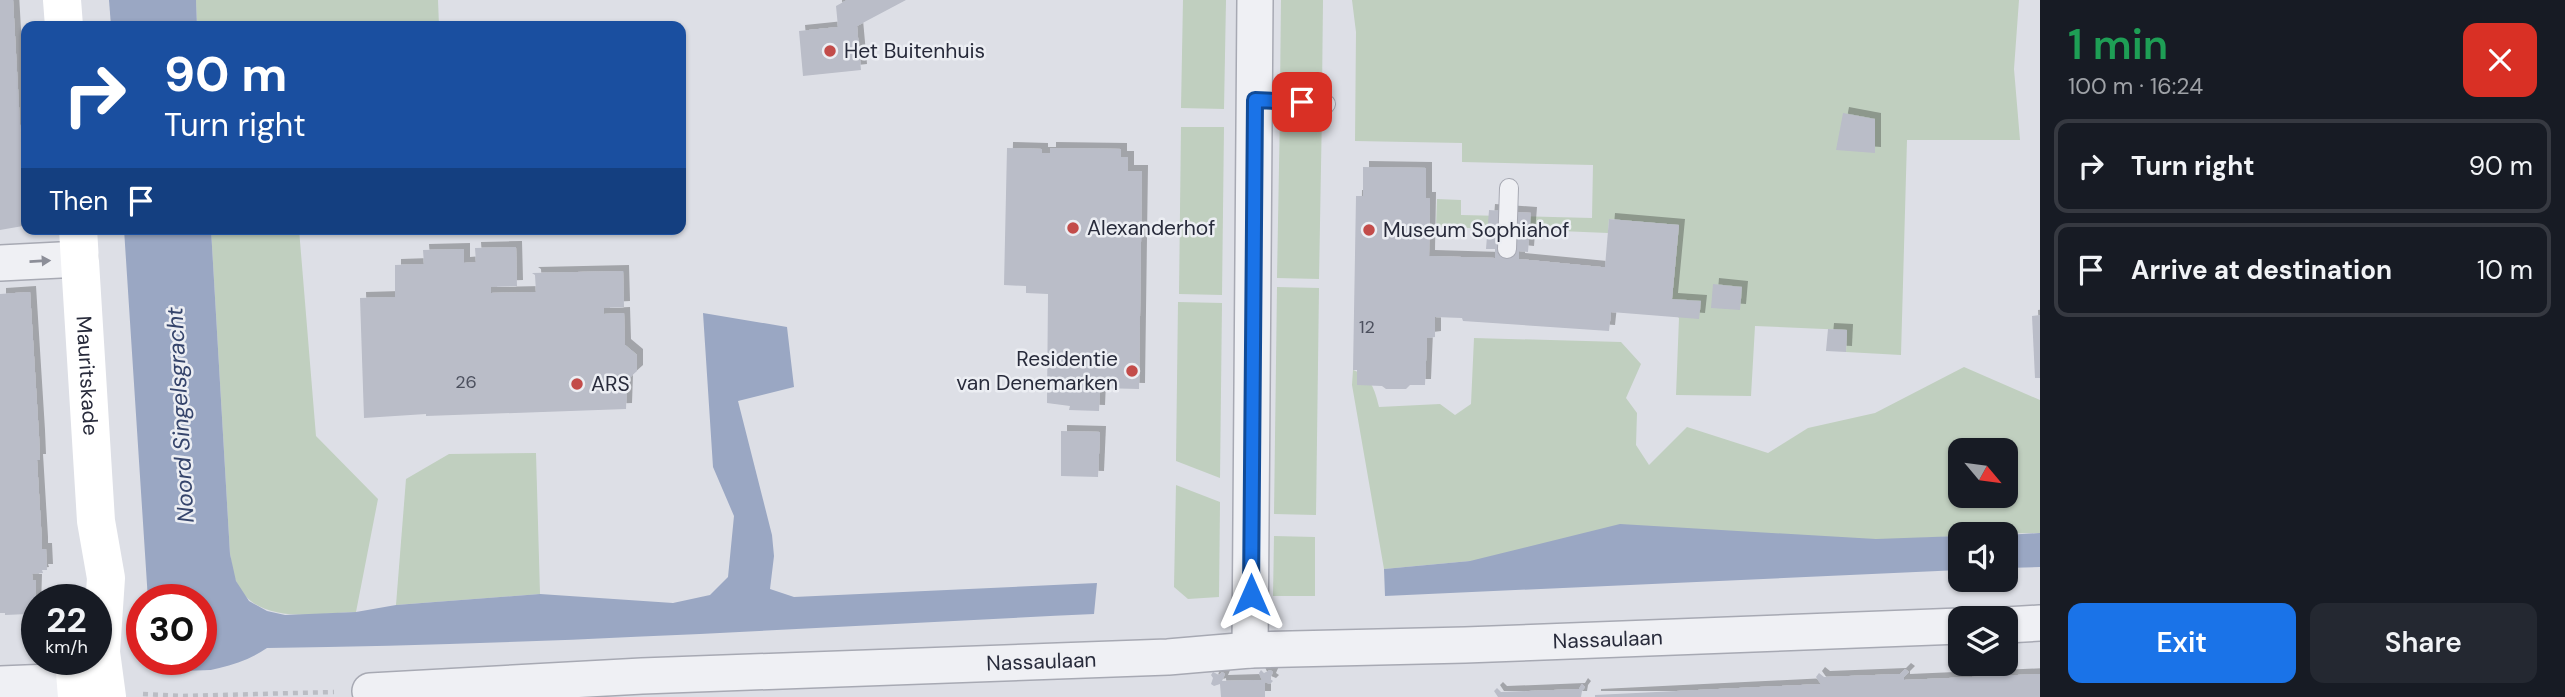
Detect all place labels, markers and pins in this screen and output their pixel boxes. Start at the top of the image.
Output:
place label: Het Buitenhuis [844,37,985,65]
marker: Het Buitenhuis [822,43,838,59]
pin [1272,72,1332,132]
place label: Alexanderhof [1087,214,1215,242]
place label: Museum Sophiahof [1383,216,1569,244]
marker: Alexanderhof [1065,220,1081,236]
marker: Museum Sophiahof [1361,222,1377,238]
place label: Residentie van Denemarken [956,345,1118,397]
marker: Residentie van Denemarken [1124,363,1140,379]
place label: ARS [591,370,630,398]
marker: ARS [569,376,585,392]

